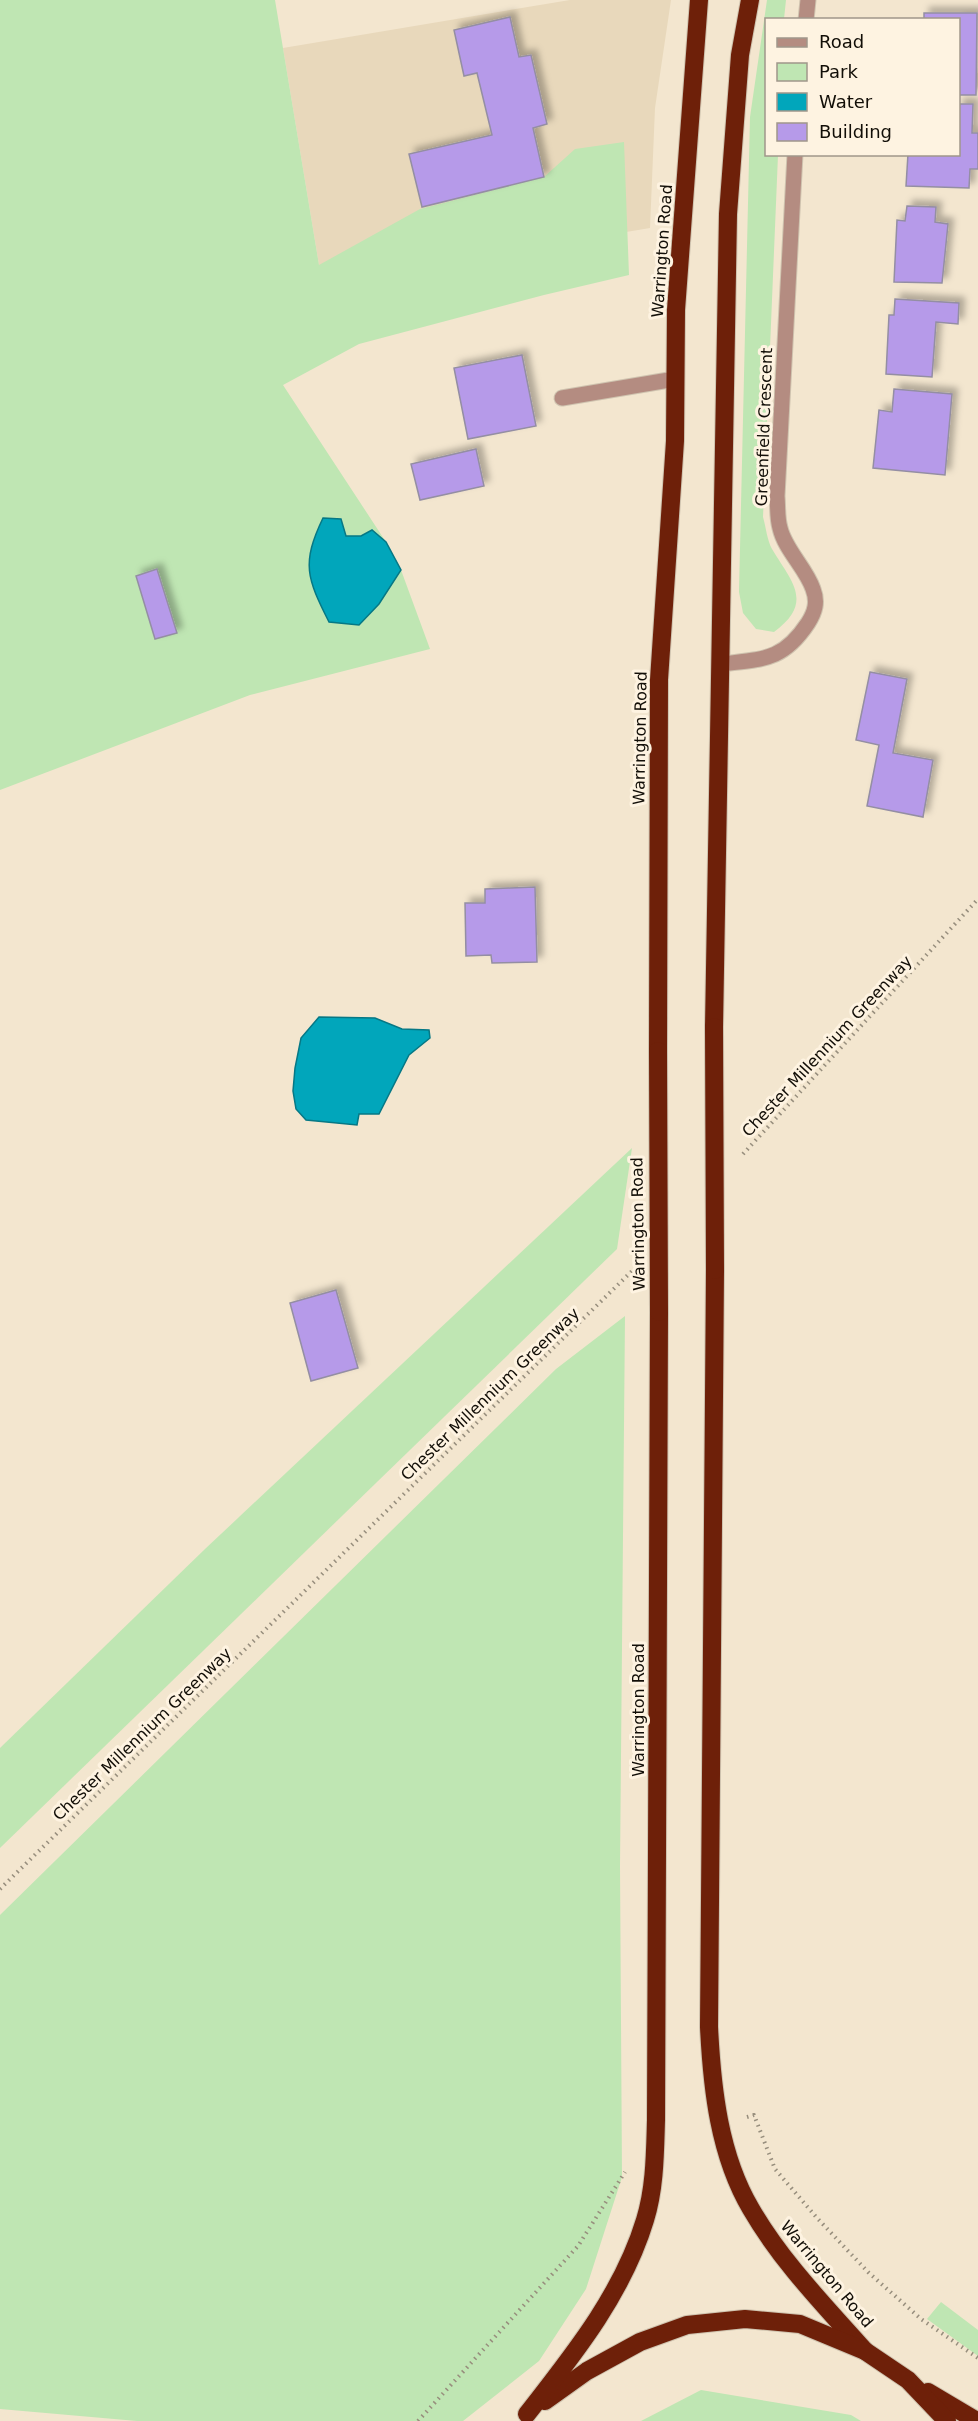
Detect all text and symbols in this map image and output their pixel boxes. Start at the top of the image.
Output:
legend [765,18,960,156]
text: Road [819,31,864,52]
text: Park [819,61,858,82]
text: Water [819,91,873,112]
text: Building [819,121,892,142]
street label: Warrington Road [648,184,676,318]
street label: Greenfield Crescent [752,347,776,507]
street label: Warrington Road [629,671,651,805]
street label: Chester Millennium Greenway [738,952,916,1140]
street label: Warrington Road [627,1157,649,1291]
street label: Chester Millennium Greenway [397,1304,583,1484]
street label: Warrington Road [629,1643,648,1777]
street label: Chester Millennium Greenway [49,1644,235,1824]
street label: Warrington Road [777,2217,877,2331]

